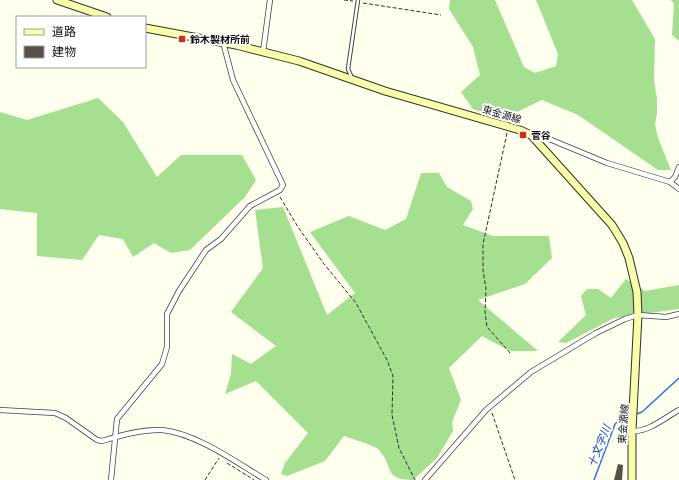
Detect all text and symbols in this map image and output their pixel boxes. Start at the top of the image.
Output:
legend [16,16,146,68]
text: 道路 [52,24,76,39]
place label: 鈴木製材所前 [190,33,250,46]
marker: 鈴木製材所前 [177,34,187,44]
text: 建物 [52,44,76,59]
street label: 東金源線 [481,103,523,126]
place label: 菅谷 [531,129,551,142]
marker: 菅谷 [518,130,528,140]
street label: 東金源線 [616,404,631,444]
water label: 十文字川 [584,422,614,469]

